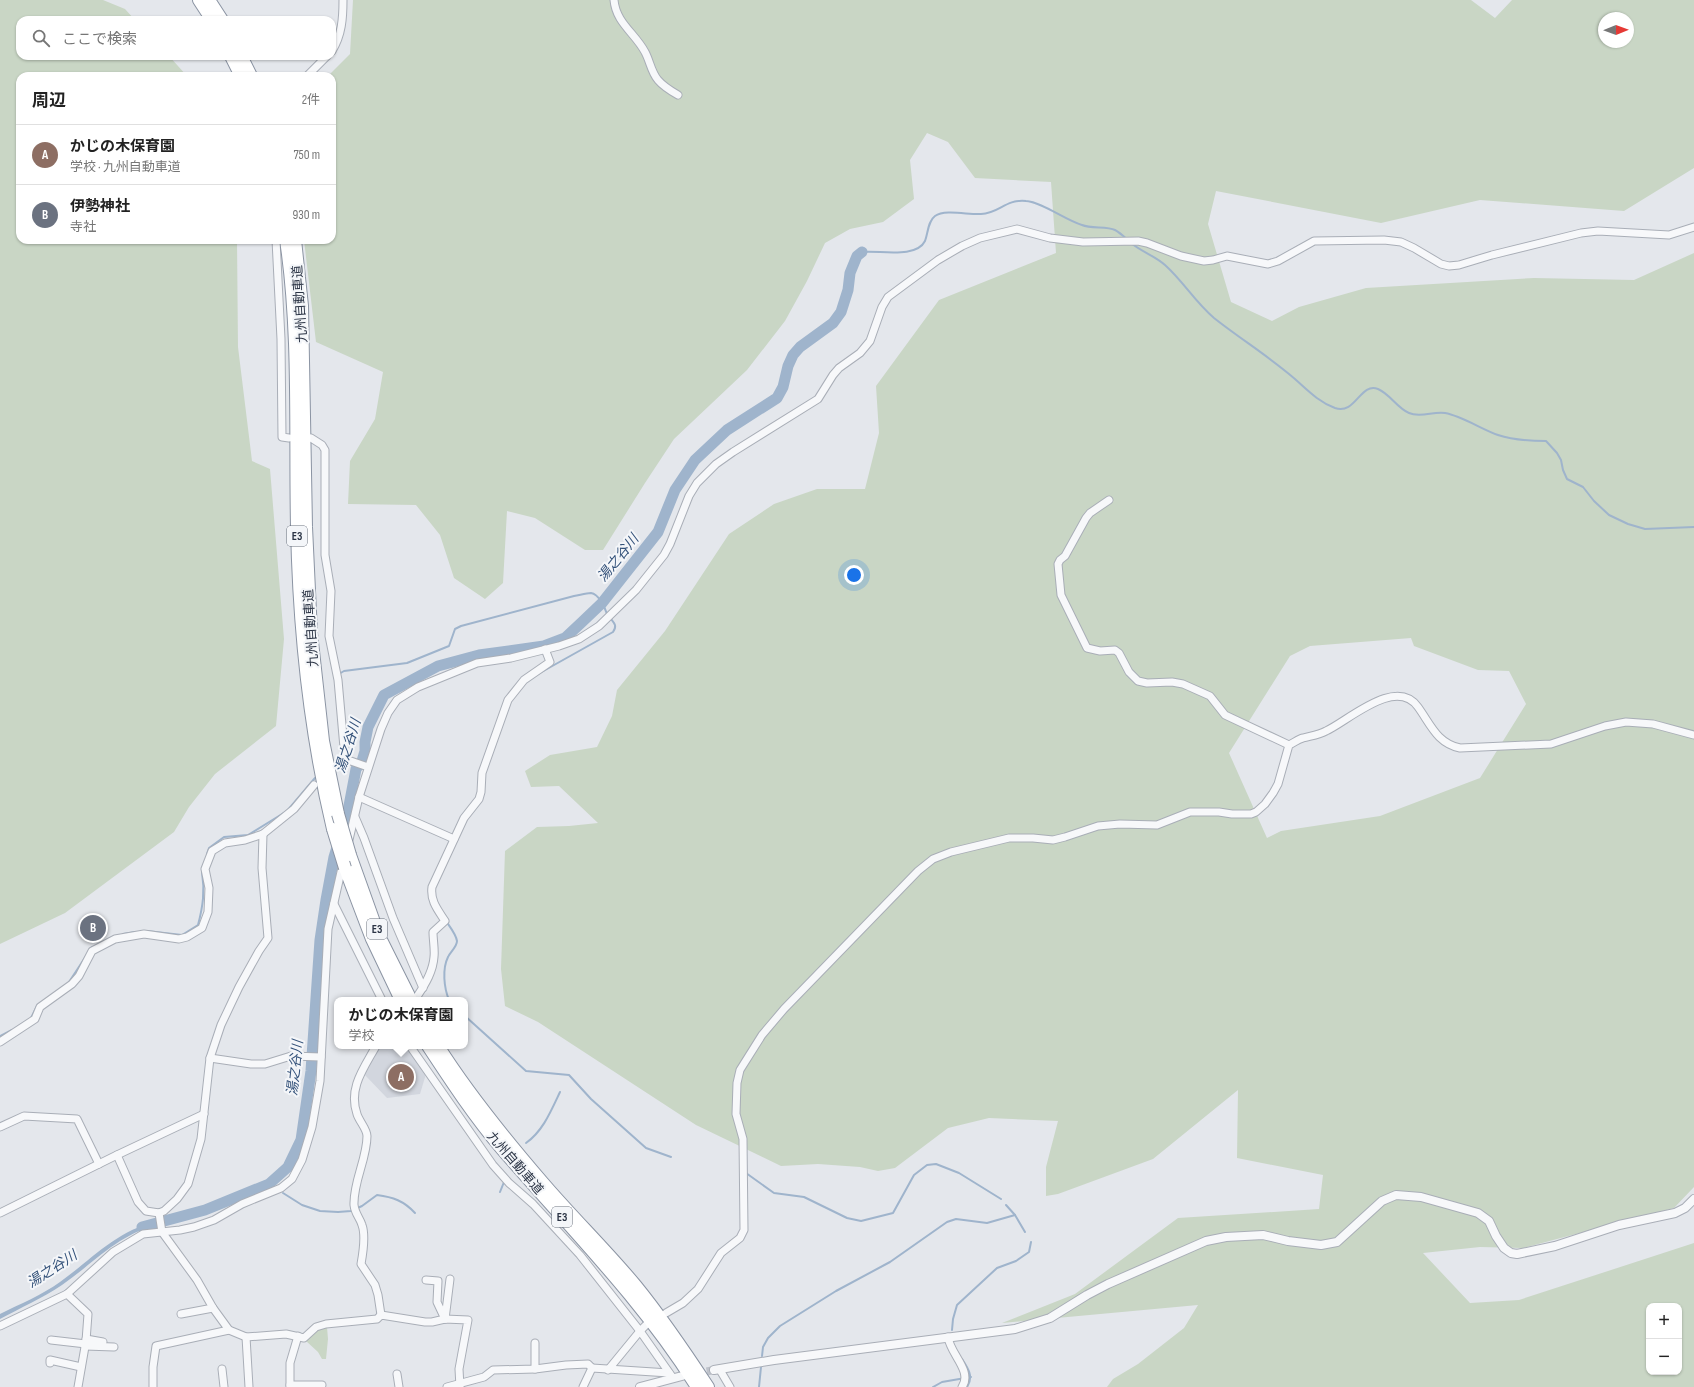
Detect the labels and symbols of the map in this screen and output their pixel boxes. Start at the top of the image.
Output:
north arrow [1598,12,1634,48]
street label: 九州自動車道 [289,265,311,343]
road number: E3 [287,526,307,546]
water label: 湯之谷川 [594,529,643,585]
your location [844,565,864,585]
street label: 九州自動車道 [300,589,322,667]
water label: 湯之谷川 [332,715,365,775]
pin: B [80,913,106,943]
road number: E3 [367,919,387,939]
water label: 湯之谷川 [284,1037,307,1097]
pin: A [388,1062,414,1092]
street label: 九州自動車道 [483,1128,547,1198]
road number: E3 [552,1207,572,1227]
water label: 湯之谷川 [24,1246,82,1291]

